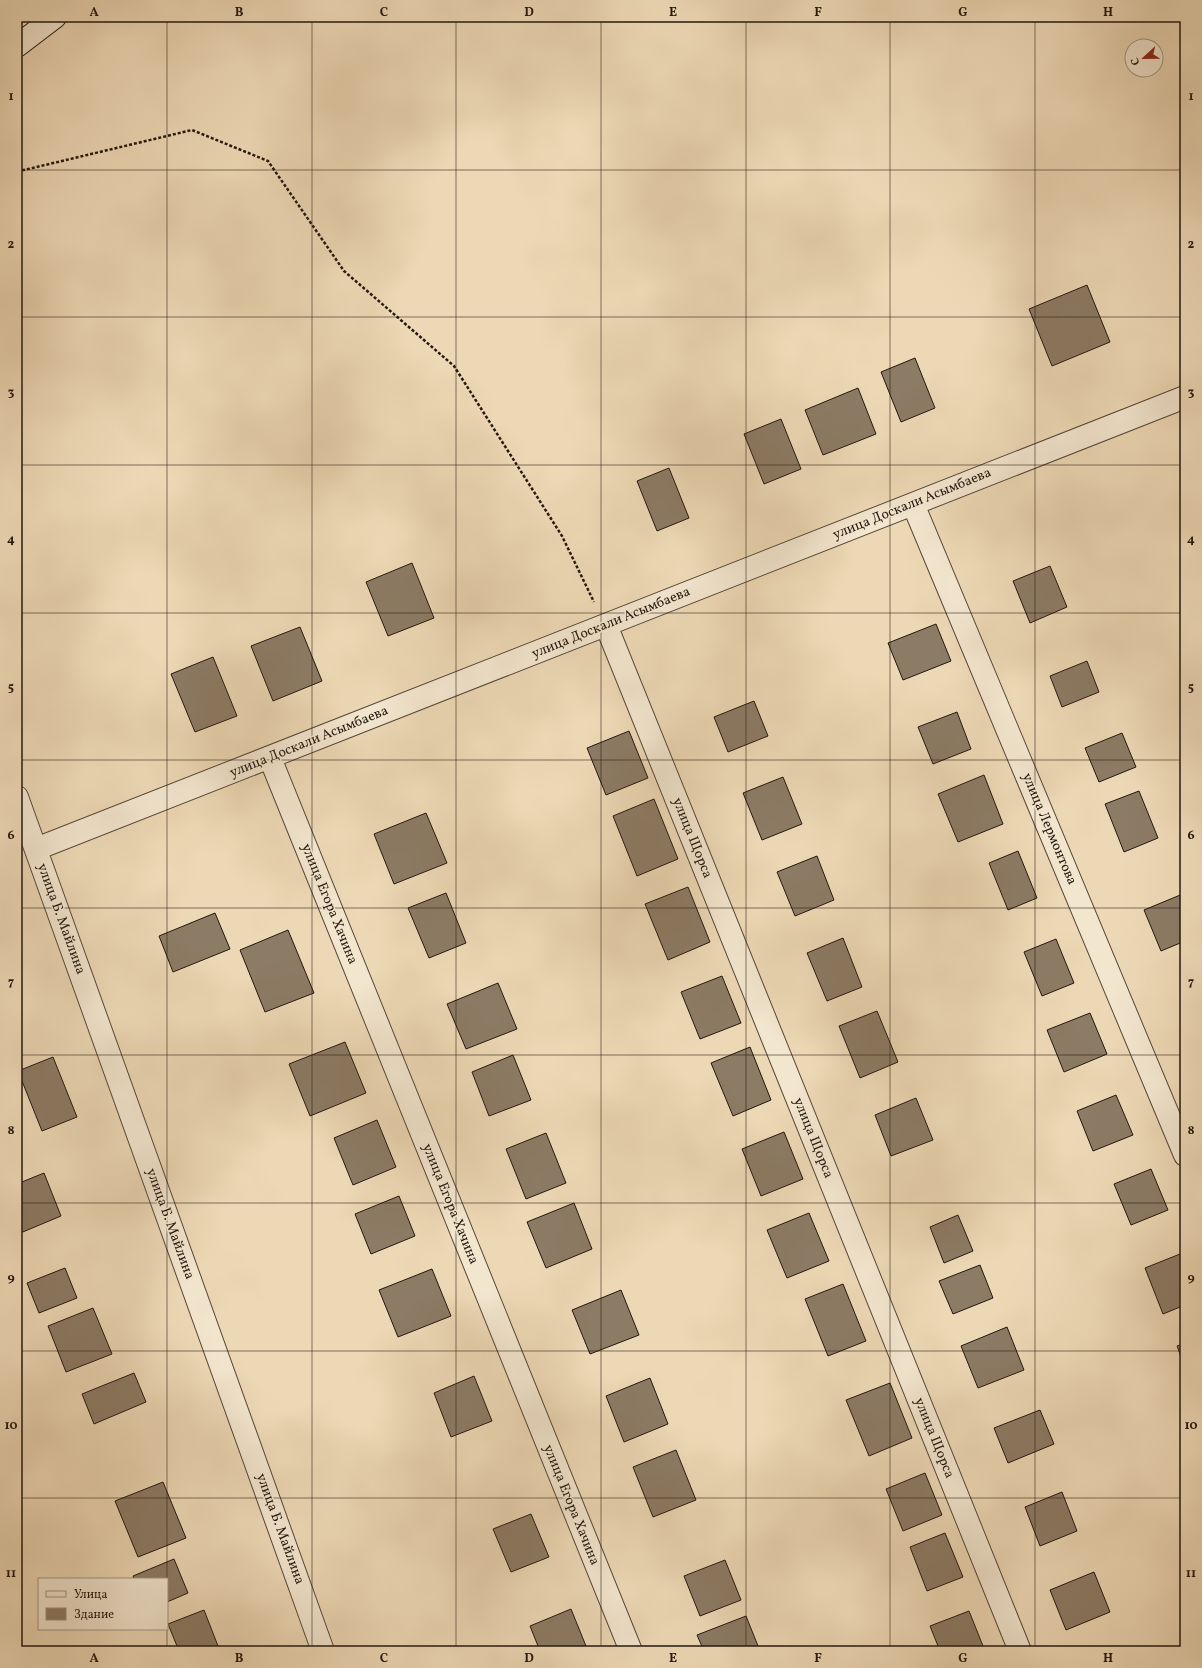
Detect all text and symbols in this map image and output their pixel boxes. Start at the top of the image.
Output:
text: A [89,4,99,22]
text: B [235,4,244,22]
text: C [380,4,388,22]
text: D [524,4,534,22]
text: E [669,4,677,22]
text: F [814,4,822,22]
text: G [958,4,968,22]
text: H [1103,4,1113,22]
north arrow [1124,38,1164,78]
text: С [1128,55,1144,67]
text: 1 [8,88,14,106]
text: 1 [1188,88,1194,106]
text: 2 [8,236,15,254]
text: 2 [1188,236,1195,254]
text: 3 [8,384,15,402]
text: 3 [1188,384,1195,402]
street label: улица Доскали Асымбаева [830,463,994,545]
text: 4 [7,531,15,549]
text: 4 [1187,531,1195,549]
street label: улица Доскали Асымбаева [529,582,693,664]
text: 5 [8,679,14,697]
text: 5 [1188,679,1194,697]
street label: улица Доскали Асымбаева [227,701,391,783]
street label: улица Лермонтова [1017,770,1081,888]
street label: улица Щорса [667,795,717,881]
text: 6 [7,827,15,845]
text: 6 [1187,827,1195,845]
street label: улица Егора Хачина [296,841,362,967]
street label: улица Б. Майлина [32,861,90,977]
text: 7 [8,974,14,992]
text: 7 [1188,974,1194,992]
street label: улица Щорса [788,1095,838,1181]
text: 8 [7,1122,15,1140]
text: 8 [1187,1122,1195,1140]
street label: улица Егора Хачина [417,1141,483,1267]
street label: улица Б. Майлина [141,1166,199,1282]
text: 9 [7,1269,15,1287]
text: 9 [1187,1269,1195,1287]
street label: улица Щорса [909,1395,959,1481]
text: 10 [4,1417,18,1435]
text: 10 [1184,1417,1198,1435]
street label: улица Егора Хачина [538,1442,604,1568]
street label: улица Б. Майлина [251,1471,309,1587]
text: 11 [6,1565,16,1583]
text: 11 [1186,1565,1196,1583]
legend [38,1578,168,1630]
text: Улица [74,1587,107,1603]
text: Здание [74,1607,114,1623]
text: A [89,1650,99,1668]
text: B [235,1650,244,1668]
text: C [380,1650,388,1668]
text: D [524,1650,534,1668]
text: E [669,1650,677,1668]
text: F [814,1650,822,1668]
text: G [958,1650,968,1668]
text: H [1103,1650,1113,1668]

